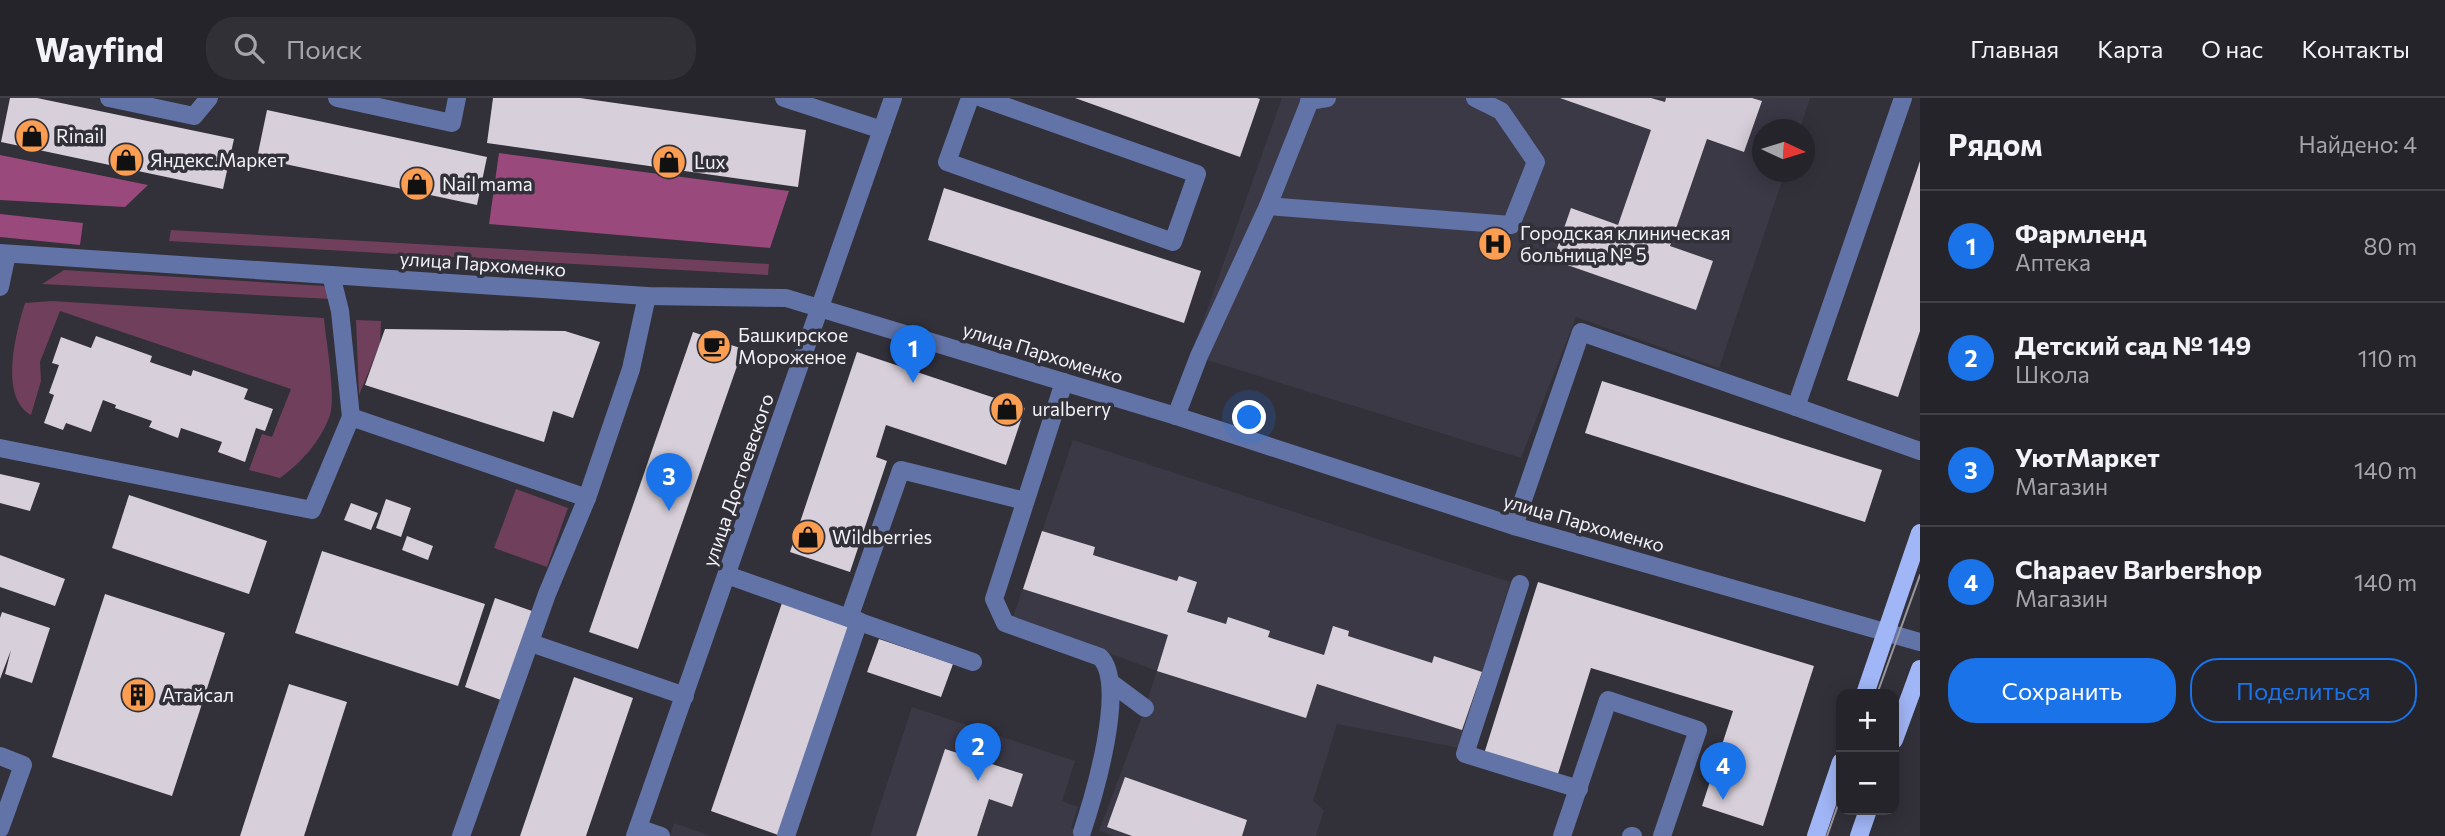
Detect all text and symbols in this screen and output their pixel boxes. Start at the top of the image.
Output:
search box [206,17,696,80]
text: Wayfind [35,28,164,69]
icon: search [230,29,268,67]
text: Поиск [286,33,363,64]
text: Главная [1970,34,2059,63]
text: Карта [2097,34,2163,63]
text: О нас [2201,34,2263,63]
text: Контакты [2301,34,2410,63]
shop icon: Rinail [13,117,51,155]
north arrow [1752,119,1815,182]
place label: Rinail [56,124,104,147]
text: Рядом [1948,125,2042,162]
text: Найдено: 4 [2299,130,2417,158]
shop icon: Яндекс.Маркет [107,141,145,179]
shop icon: Lux [650,143,688,181]
place label: Яндекс.Маркет [150,148,286,171]
place label: Lux [694,150,726,173]
shop icon: Nail mama [398,165,436,203]
place label: Nail mama [442,172,533,195]
text: Фармленд [2015,217,2147,248]
place label: Городская клиническая больница № 5 [1520,221,1730,266]
hospital icon: Городская клиническая больница № 5 [1476,225,1514,263]
text: 1 [1966,232,1976,260]
text: 80 m [2364,232,2417,260]
street label: улица Пархоменко [399,246,567,281]
text: Аптека [2015,248,2091,276]
street label: улица Пархоменко [960,317,1126,388]
place label: Башкирское Мороженое [738,323,848,368]
pin: 1 [890,325,936,383]
cafe icon: Башкирское Мороженое [695,327,733,365]
text: Детский сад № 149 [2015,329,2251,360]
text: 2 [1964,344,1978,372]
text: 110 m [2358,344,2417,372]
text: Школа [2015,360,2090,388]
street label: улица Достоевского [697,390,778,569]
shop icon: uralberry [988,390,1026,428]
place label: uralberry [1032,397,1111,420]
your location [1232,400,1266,434]
text: УютМаркет [2015,441,2160,472]
pin: 3 [646,453,692,511]
text: 3 [1964,456,1978,484]
text: 140 m [2354,456,2417,484]
text: Магазин [2015,472,2108,500]
street label: улица Пархоменко [1501,488,1667,557]
shop icon: Wildberries [789,518,827,556]
place label: Wildberries [832,525,932,548]
text: Chapaev Barbershop [2015,553,2262,584]
text: 4 [1964,568,1978,596]
text: 140 m [2354,568,2417,596]
text: Магазин [2015,584,2108,612]
button: Сохранить [1948,658,2176,723]
button: Поделиться [2190,658,2417,723]
building icon: Атайсал [119,676,157,714]
place label: Атайсал [162,683,234,706]
map controls [1836,689,1899,815]
button: + [1836,689,1899,752]
pin: 2 [955,723,1001,781]
pin: 4 [1700,742,1746,800]
button: − [1836,752,1899,815]

